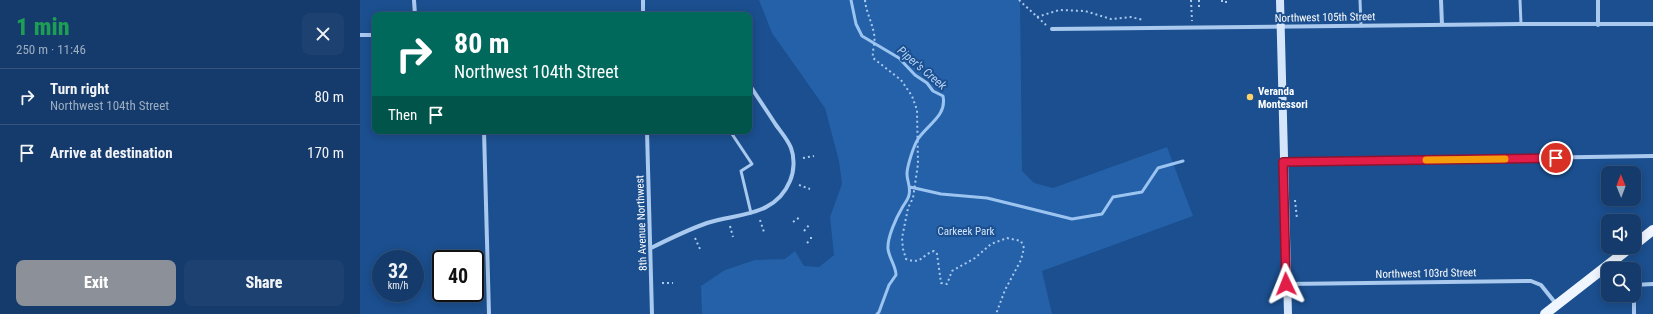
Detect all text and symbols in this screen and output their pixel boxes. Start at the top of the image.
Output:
street label: Northwest 105th Street [1275,10,1376,25]
text: 1 min [16,13,70,41]
button: close [302,13,344,55]
text: 80 m [454,27,510,60]
icon: right [388,28,440,80]
text: 250 m · 11:46 [16,42,86,57]
water label: Piper's Creek [895,43,950,93]
text: Northwest 104th Street [454,61,619,82]
text: Turn right [50,80,109,98]
place label: Veranda Montessori [1258,85,1308,111]
icon: right [16,86,38,108]
text: 80 m [314,88,344,106]
marker: Veranda Montessori [1245,92,1255,102]
text: Northwest 104th Street [50,98,169,113]
icon: arrive [425,104,447,126]
text: Then [388,106,417,124]
pin [1539,141,1573,175]
icon: arrive [16,142,38,164]
text: Arrive at destination [50,144,173,162]
text: 170 m [307,144,344,162]
icon: arrive [1545,147,1567,169]
north arrow [1601,166,1641,206]
map controls [1601,166,1641,302]
street label: 8th Avenue Northwest [633,175,650,271]
button: sound [1601,214,1641,254]
park label: Carkeek Park [937,225,995,238]
speed limit sign: 40 [432,250,484,302]
text: 32 [388,259,408,283]
button: Exit [16,260,176,306]
button: Share [184,260,344,306]
button: search [1601,262,1641,302]
position arrow [1265,263,1307,305]
street label: Northwest 103rd Street [1375,266,1477,281]
text: km/h [388,280,408,291]

